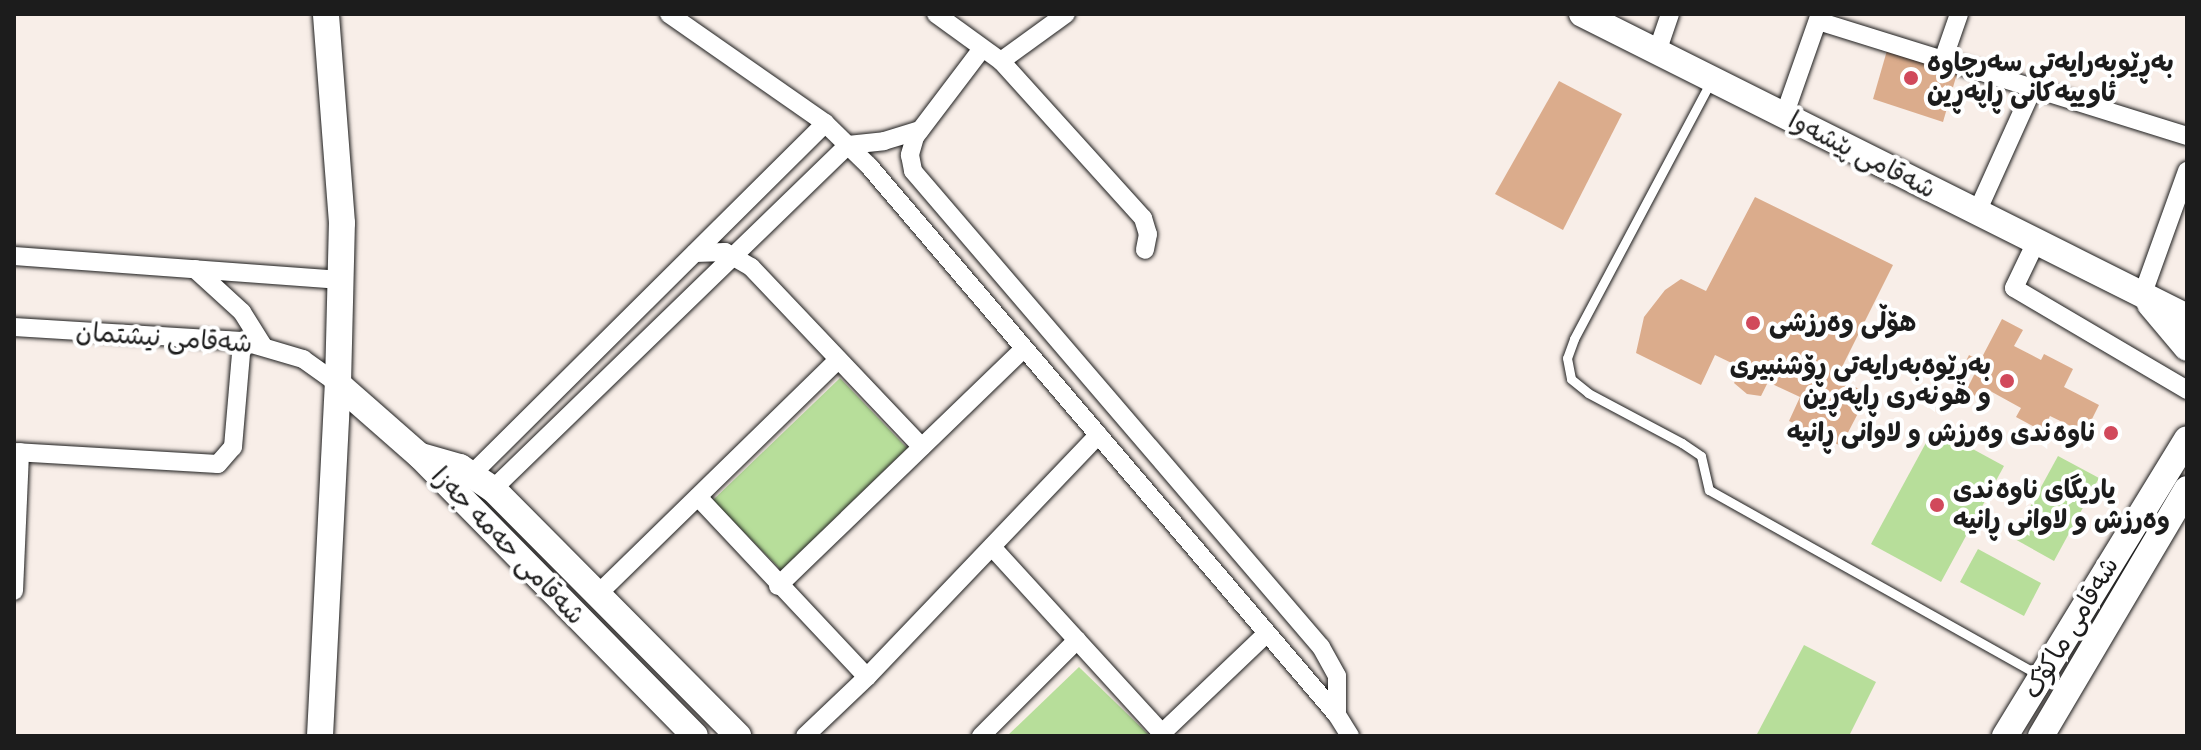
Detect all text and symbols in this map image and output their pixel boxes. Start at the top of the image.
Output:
place label: بەڕێوبەرایەتی سەرچاوە ئاوییەکانی ڕاپەڕین [1927,47,2174,108]
marker: بەڕێوبەرایەتی سەرچاوە ئاوییەکانی ڕاپەڕین [1902,69,1920,87]
street label: شەقامی پێشەوا [1783,105,1941,205]
place label: هۆڵی وەرزشی [1769,307,1916,339]
marker: هۆڵی وەرزشی [1744,314,1762,332]
street label: شەقامی نیشتمان [75,316,253,360]
place label: بەڕێوەبەرایەتی ڕۆشنبیری و هونەری ڕاپەڕین [1730,350,1991,412]
marker: بەڕێوەبەرایەتی ڕۆشنبیری و هونەری ڕاپەڕین [1998,372,2016,390]
place label: ناوەندی وەرزش و لاوانی ڕانیە [1787,417,2095,449]
marker: ناوەندی وەرزش و لاوانی ڕانیە [2102,424,2120,442]
street label: شەقامی حەمە جەزا [425,461,591,631]
place label: یاریگای ناوەندی وەرزش و لاوانی ڕانیە [1953,474,2170,536]
marker: یاریگای ناوەندی وەرزش و لاوانی ڕانیە [1928,496,1946,514]
street label: شەقامی ماکۆک [2017,552,2125,704]

